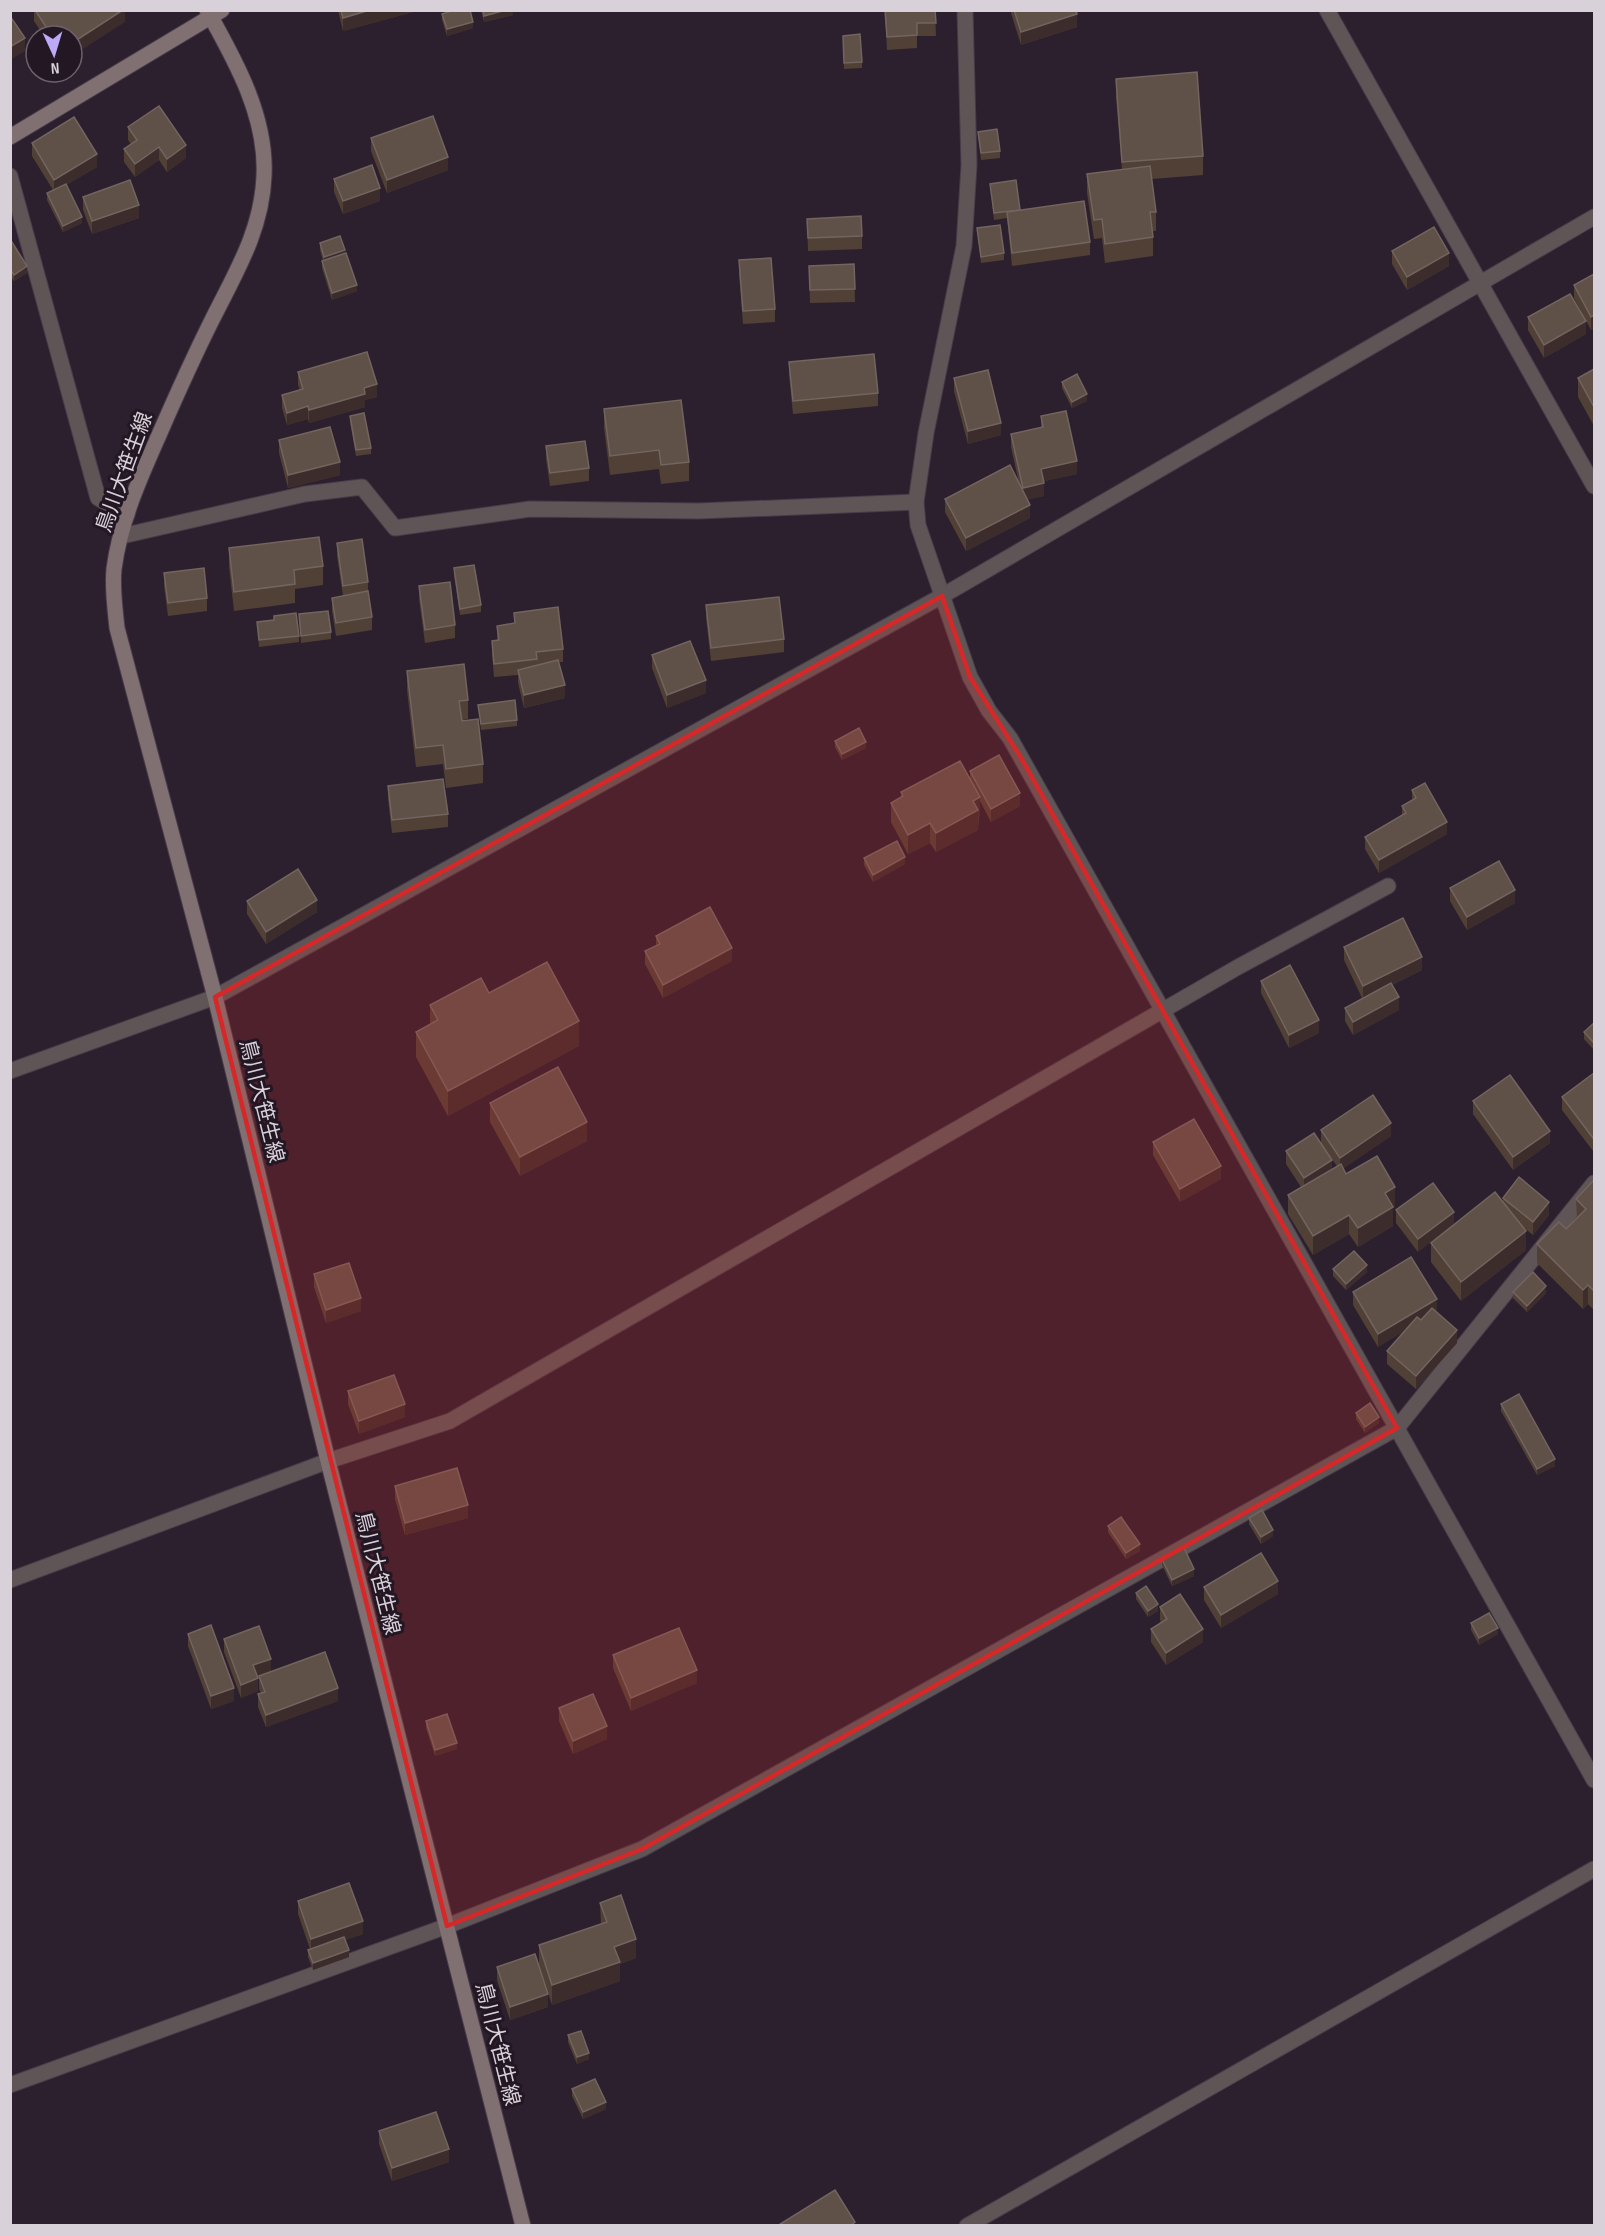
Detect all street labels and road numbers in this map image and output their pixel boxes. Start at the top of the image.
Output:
street label: 鳥川大笹生線 [91,409,158,536]
street label: 鳥川大笹生線 [234,1037,289,1165]
street label: 鳥川大笹生線 [350,1509,405,1637]
street label: 鳥川大笹生線 [470,1980,525,2108]

